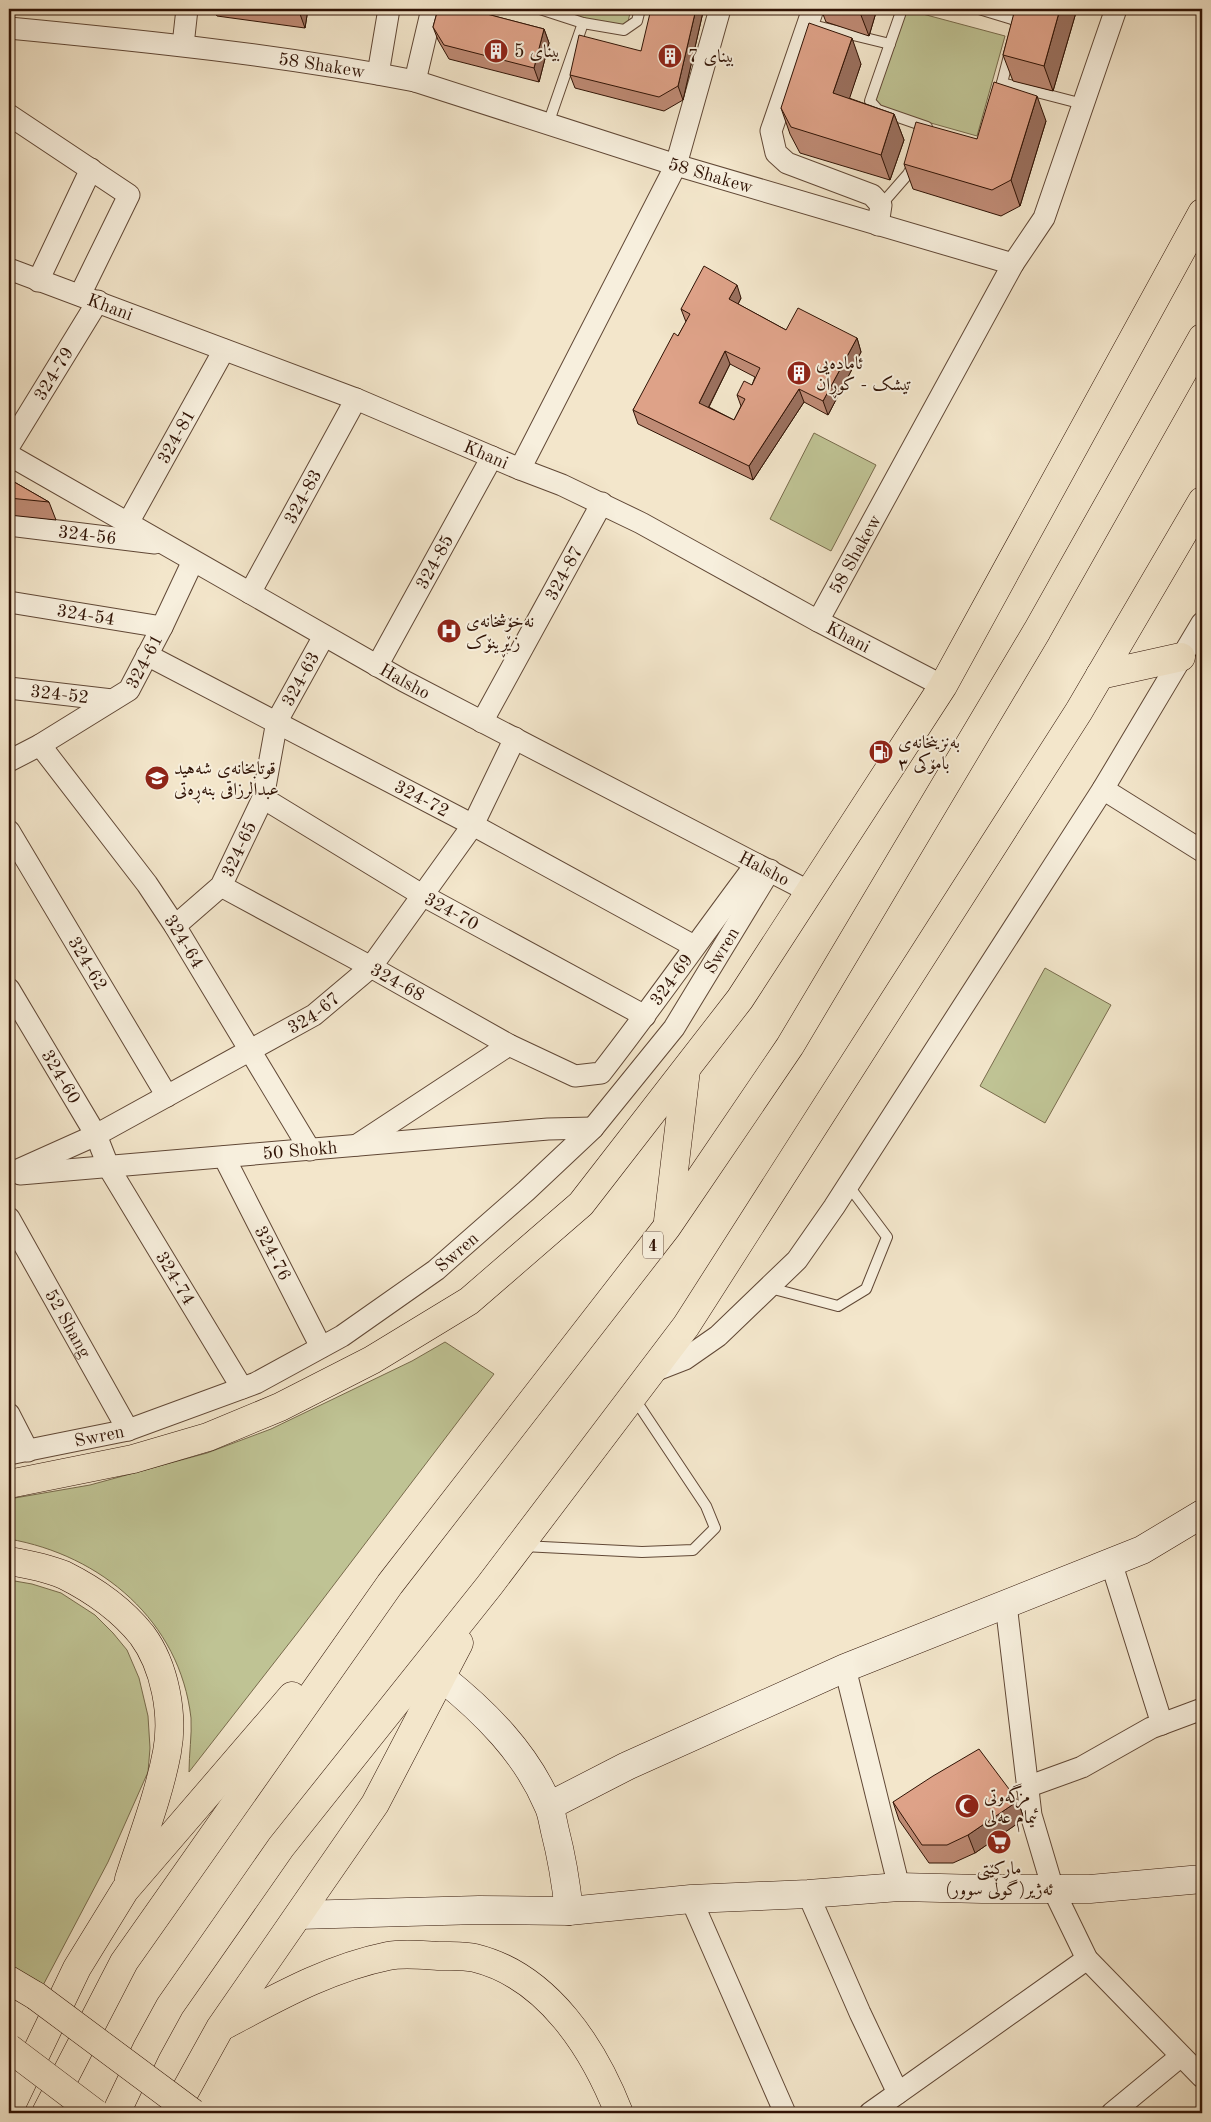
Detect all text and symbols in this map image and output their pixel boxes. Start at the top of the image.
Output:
building icon: بيناى 5 [483,38,509,64]
place label: بيناى 5 [514,43,560,62]
building icon: بيناى 7 [657,43,683,69]
place label: بيناى 7 [688,48,734,67]
street label: 58 Shakew [277,50,366,82]
street label: 58 Shakew [666,155,755,197]
street label: Khani [85,291,135,325]
street label: 324-79 [31,344,77,404]
place label: ئامادەیی تیشک - کوڕان [816,355,912,399]
building icon: ئامادەیی تیشک - کوڕان [786,360,812,386]
street label: 324-81 [155,407,199,467]
street label: Khani [461,438,511,473]
street label: 324-83 [282,467,326,527]
street label: 58 Shakew [827,512,885,597]
street label: 324-56 [57,523,118,548]
street label: 324-85 [413,532,457,592]
street label: 324-87 [543,543,587,604]
street label: 324-54 [55,602,116,629]
place label: نەخۆشخانەی زێڕینۆک [466,613,534,658]
hospital icon: نەخۆشخانەی زێڕینۆک [436,618,462,644]
street label: Khani [823,619,873,657]
street label: 324-61 [123,631,167,692]
street label: 324-63 [279,649,323,709]
street label: Halsho [376,661,433,703]
street label: 324-52 [29,683,90,707]
place label: بەنزینخانەی بامۆکی ٣ [898,734,960,774]
fuel station icon: بەنزینخانەی بامۆکی ٣ [868,739,894,765]
place label: قوتابخانەی شەهید عبدالرزاقی بنەڕەتی [174,760,279,804]
school or university icon: قوتابخانەی شەهید عبدالرزاقی بنەڕەتی [144,765,170,791]
street label: 324-72 [391,778,452,821]
street label: 324-65 [219,819,260,880]
street label: Halsho [735,849,792,890]
street label: 324-70 [421,890,481,934]
street label: 324-64 [160,912,206,972]
street label: Swren [701,924,743,977]
street label: 324-62 [64,934,110,994]
street label: 324-69 [647,951,697,1009]
street label: 324-68 [367,961,427,1005]
street label: 324-67 [285,989,344,1038]
street label: 324-60 [38,1047,83,1107]
street label: 50 Shokh [262,1139,338,1163]
street label: 324-76 [251,1223,294,1284]
street label: Swren [432,1229,482,1276]
road number: 4 [643,1232,663,1258]
street label: 324-74 [152,1249,198,1308]
street label: 52 Shang [41,1287,94,1361]
street label: Swren [73,1423,126,1451]
place label: مزگەوتی ئیمام عەلی [984,1783,1038,1833]
mosque icon: مزگەوتی ئیمام عەلی [954,1793,980,1819]
supermarket icon: مارکێتی ئەژیر(گوڵی سوور) [986,1829,1012,1855]
place label: مارکێتی ئەژیر(گوڵی سوور) [945,1860,1053,1900]

